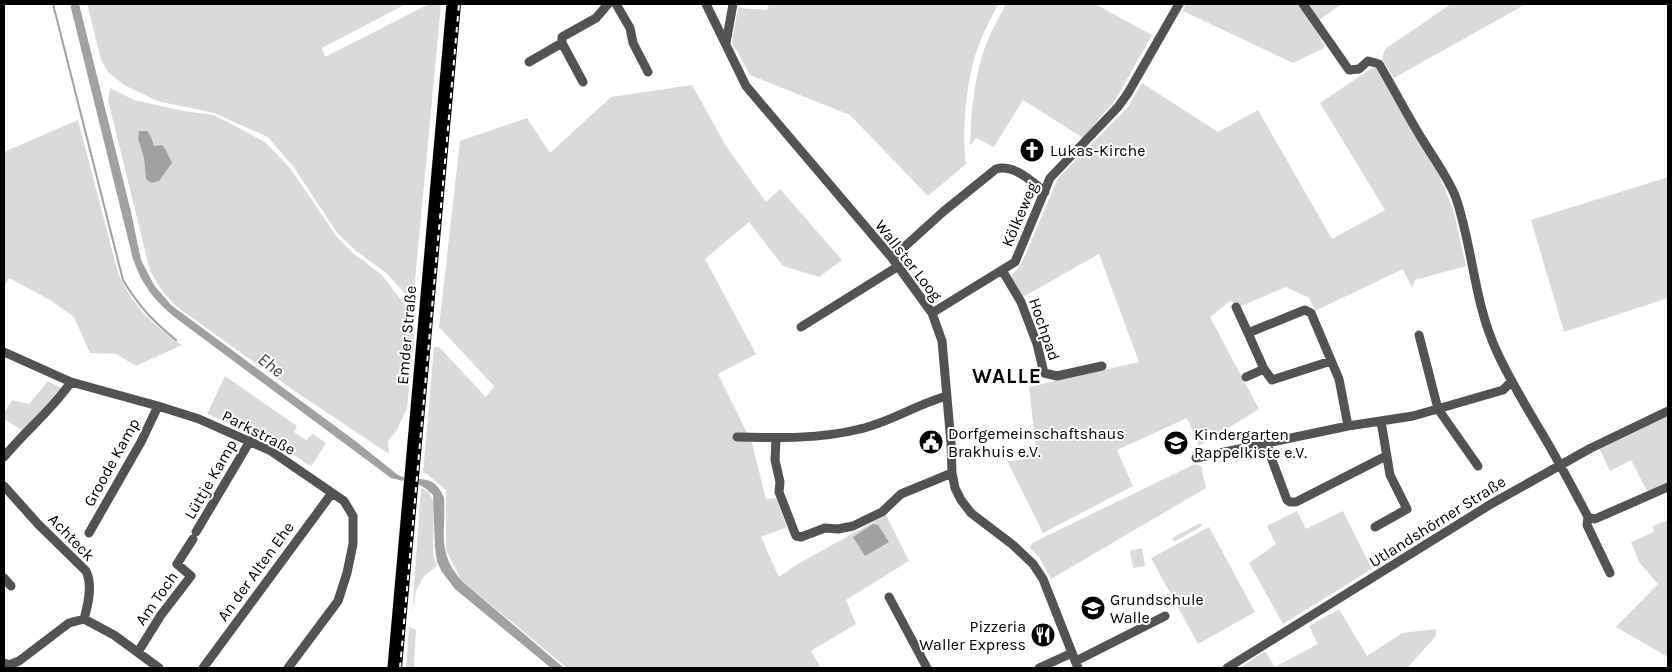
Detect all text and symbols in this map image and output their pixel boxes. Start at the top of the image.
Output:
church icon: Lukas-Kirche [1019,137,1045,163]
place label: Lukas-Kirche [1050,141,1145,160]
street label: Kölkeweg [997,179,1042,250]
street label: Wallster Loog [871,216,946,305]
street label: Emder Straße [393,285,420,385]
street label: Hochpad [1025,295,1064,363]
water label: Ehe [254,348,288,382]
district label: WALLE [972,364,1042,388]
street label: Parkstraße [219,406,299,459]
street label: Groode Kamp [79,415,143,510]
place label: Dorfgemeinschaftshaus Brakhuis e.V. [948,424,1125,461]
place label: Kindergarten Rappelkiste e.V. [1194,425,1307,462]
public building icon: Dorfgemeinschaftshaus Brakhuis e.V. [918,429,944,455]
school or university icon: Kindergarten Rappelkiste e.V. [1163,430,1189,456]
street label: Lüttje Kamp [180,436,241,523]
street label: Utlandshörner Straße [1366,472,1509,571]
street label: Achteck [44,510,99,565]
street label: An der Alten Ehe [213,518,298,625]
street label: Am Toch [131,568,182,629]
place label: Grundschule Walle [1110,590,1204,627]
school or university icon: Grundschule Walle [1080,595,1106,621]
place label: Pizzeria Waller Express [919,617,1026,654]
restaurant icon: Pizzeria Waller Express [1030,622,1056,648]

